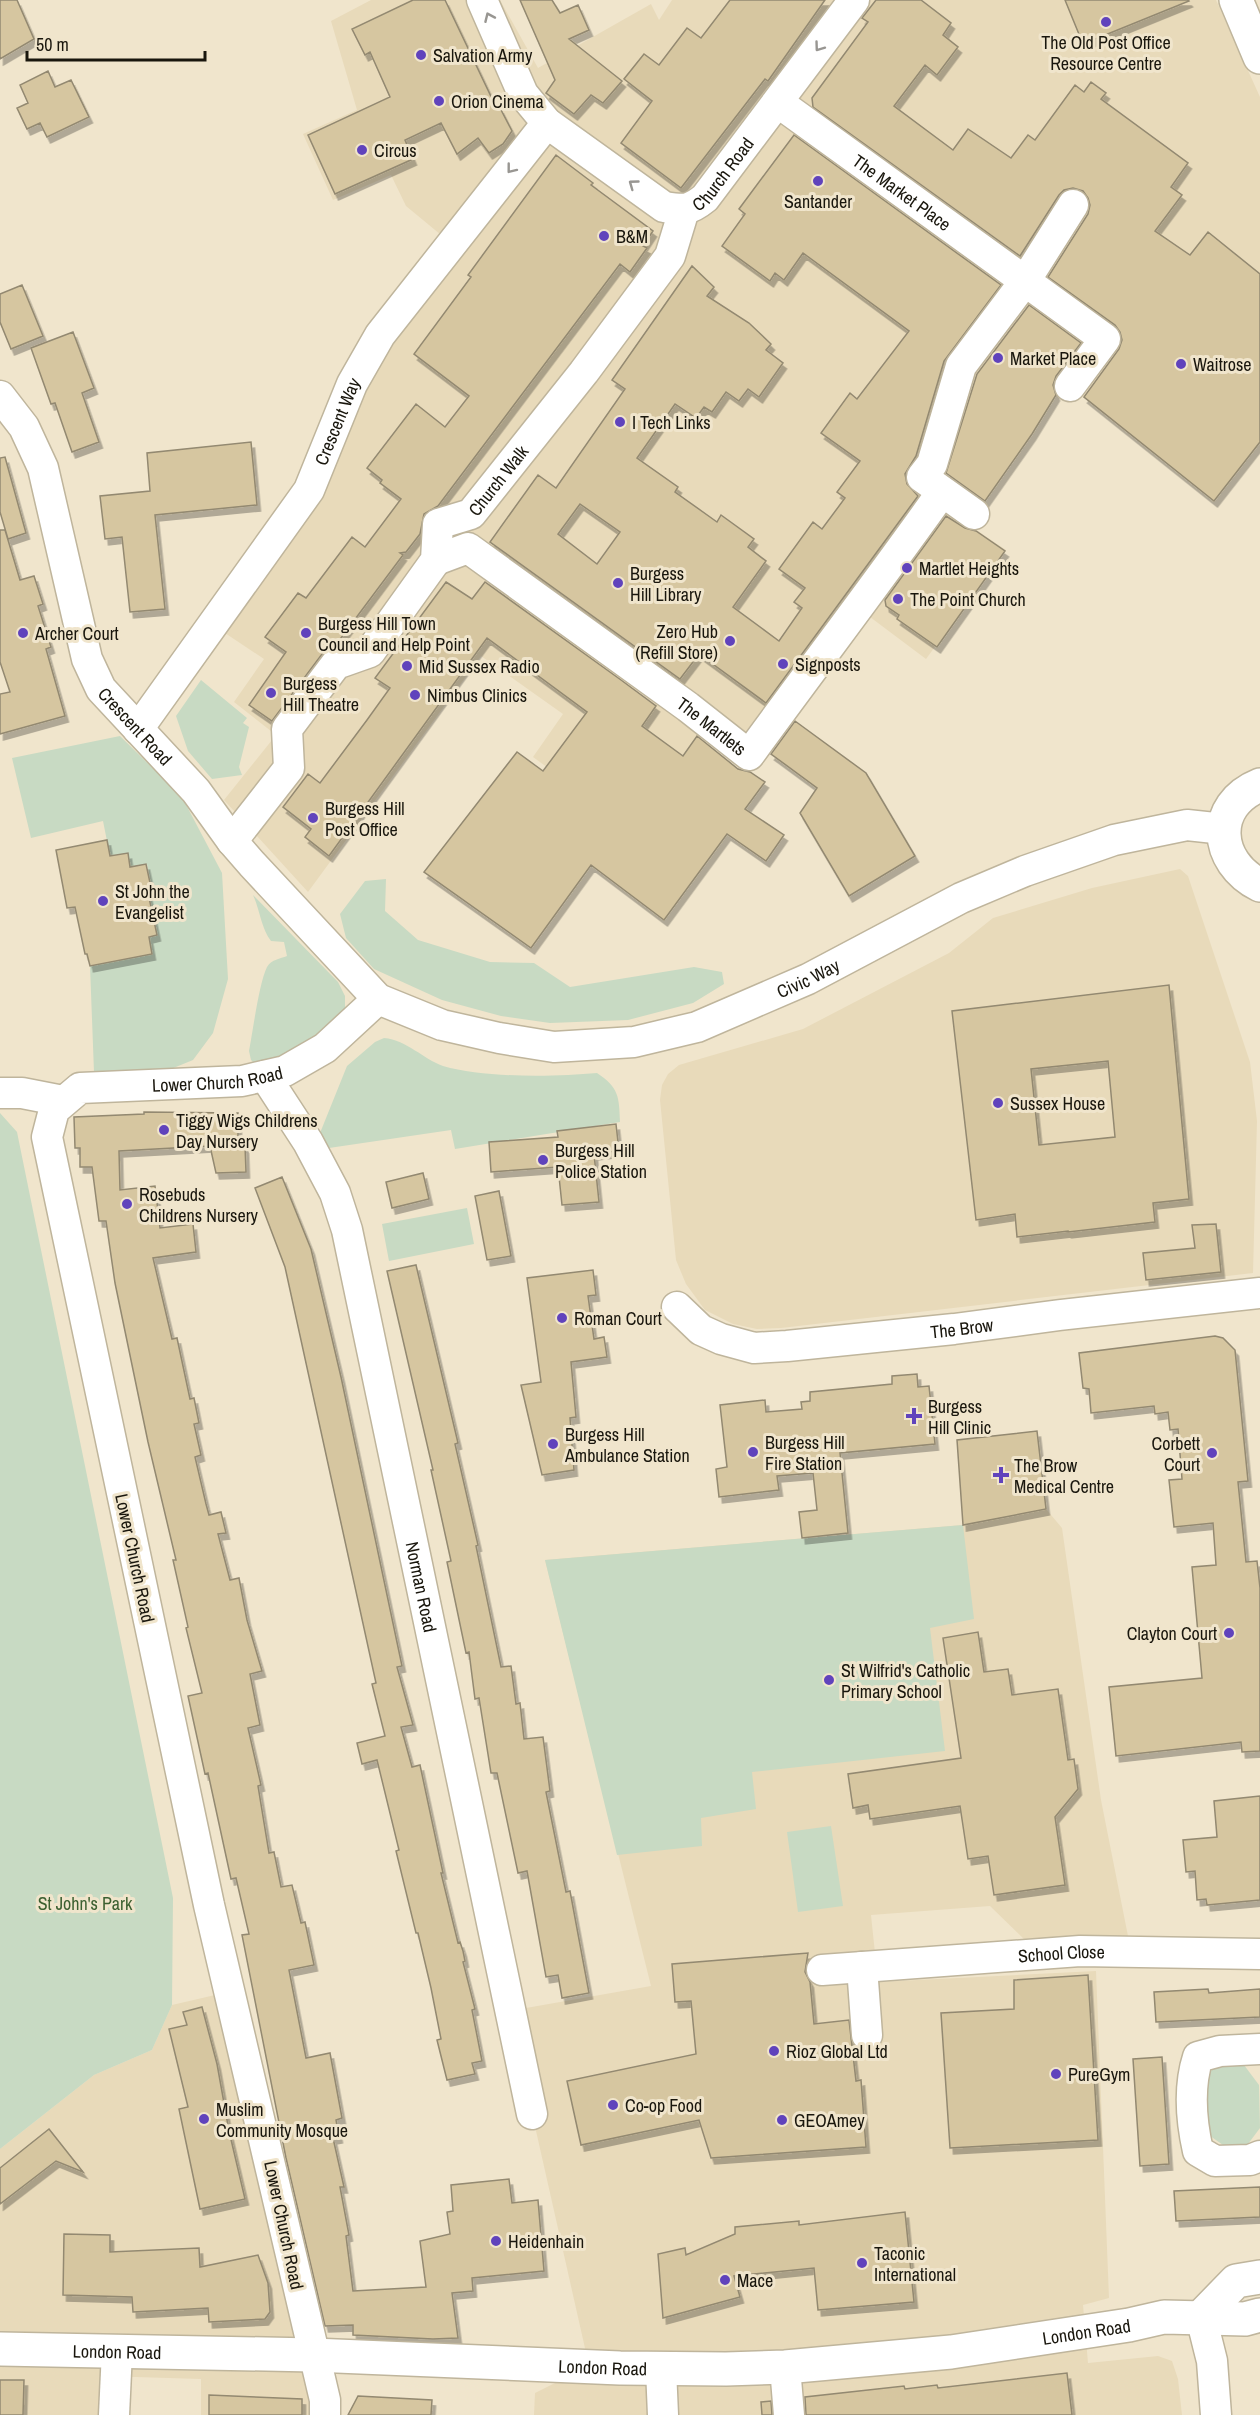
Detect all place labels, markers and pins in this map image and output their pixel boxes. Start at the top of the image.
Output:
marker: The Old Post Office Resource Centre [1099,15,1113,29]
place label: The Old Post Office Resource Centre [1041,30,1171,76]
place label: Salvation Army [433,43,533,68]
marker: Salvation Army [414,48,428,62]
place label: Orion Cinema [451,89,544,114]
marker: Orion Cinema [432,94,446,108]
place label: Circus [374,138,417,163]
marker: Circus [355,143,369,157]
marker: Santander [811,174,825,188]
place label: Santander [784,189,852,214]
place label: B&M [616,224,648,249]
marker: B&M [597,229,611,243]
place label: Market Place [1010,346,1096,371]
marker: Market Place [991,351,1005,365]
place label: Waitrose [1193,352,1252,377]
marker: Waitrose [1174,357,1188,371]
place label: I Tech Links [632,410,711,435]
marker: I Tech Links [613,415,627,429]
place label: Martlet Heights [919,556,1019,581]
place label: Burgess Hill Library [630,561,702,607]
marker: Martlet Heights [900,561,914,575]
marker: Burgess Hill Library [611,576,625,590]
place label: The Point Church [910,587,1026,612]
marker: The Point Church [891,592,905,606]
place label: Burgess Hill Town Council and Help Point [318,611,470,657]
place label: Zero Hub (Refill Store) [635,619,718,665]
place label: Archer Court [34,621,119,646]
marker: Archer Court [16,626,30,640]
marker: Burgess Hill Town Council and Help Point [299,626,313,640]
marker: Zero Hub (Refill Store) [723,634,737,648]
place label: Signposts [795,652,861,677]
place label: Mid Sussex Radio [419,654,540,679]
marker: Signposts [776,657,790,671]
marker: Mid Sussex Radio [400,659,414,673]
place label: Burgess Hill Theatre [283,671,359,717]
place label: Nimbus Clinics [427,683,527,708]
marker: Burgess Hill Theatre [264,686,278,700]
marker: Nimbus Clinics [408,688,422,702]
place label: Burgess Hill Post Office [325,796,405,842]
marker: Burgess Hill Post Office [306,811,320,825]
place label: St John the Evangelist [115,879,190,925]
marker: St John the Evangelist [96,894,110,908]
place label: Sussex House [1010,1091,1105,1116]
marker: Sussex House [991,1096,1005,1110]
place label: Tiggy Wigs Childrens Day Nursery [176,1108,318,1154]
marker: Tiggy Wigs Childrens Day Nursery [157,1123,171,1137]
place label: Burgess Hill Police Station [555,1138,647,1184]
marker: Burgess Hill Police Station [536,1153,550,1167]
place label: Rosebuds Childrens Nursery [139,1182,259,1228]
marker: Rosebuds Childrens Nursery [120,1197,134,1211]
place label: Roman Court [574,1306,662,1331]
marker: Roman Court [555,1311,569,1325]
place label: Burgess Hill Clinic [928,1394,991,1440]
marker: Burgess Hill Clinic [905,1407,923,1425]
place label: Burgess Hill Ambulance Station [564,1422,690,1468]
place label: Burgess Hill Fire Station [765,1430,845,1476]
place label: Corbett Court [1152,1431,1200,1477]
marker: Burgess Hill Ambulance Station [546,1437,560,1451]
marker: Burgess Hill Fire Station [746,1445,760,1459]
marker: Corbett Court [1205,1446,1219,1460]
place label: The Brow Medical Centre [1014,1453,1114,1499]
marker: The Brow Medical Centre [992,1466,1010,1484]
place label: Clayton Court [1127,1621,1217,1646]
marker: Clayton Court [1222,1626,1236,1640]
place label: St Wilfrid's Catholic Primary School [841,1658,970,1704]
marker: St Wilfrid's Catholic Primary School [822,1673,836,1687]
place label: Rioz Global Ltd [786,2039,888,2064]
marker: Rioz Global Ltd [767,2044,781,2058]
place label: PureGym [1068,2062,1130,2087]
marker: PureGym [1049,2067,1063,2081]
place label: Co-op Food [625,2093,702,2118]
place label: Muslim Community Mosque [216,2097,348,2143]
marker: Co-op Food [606,2098,620,2112]
place label: GEOAmey [794,2108,865,2133]
marker: Muslim Community Mosque [197,2112,211,2126]
marker: GEOAmey [775,2113,789,2127]
place label: Heidenhain [508,2229,584,2254]
marker: Heidenhain [489,2234,503,2248]
place label: Taconic International [874,2241,956,2287]
marker: Taconic International [855,2256,869,2270]
place label: Mace [737,2268,773,2293]
marker: Mace [718,2273,732,2287]

